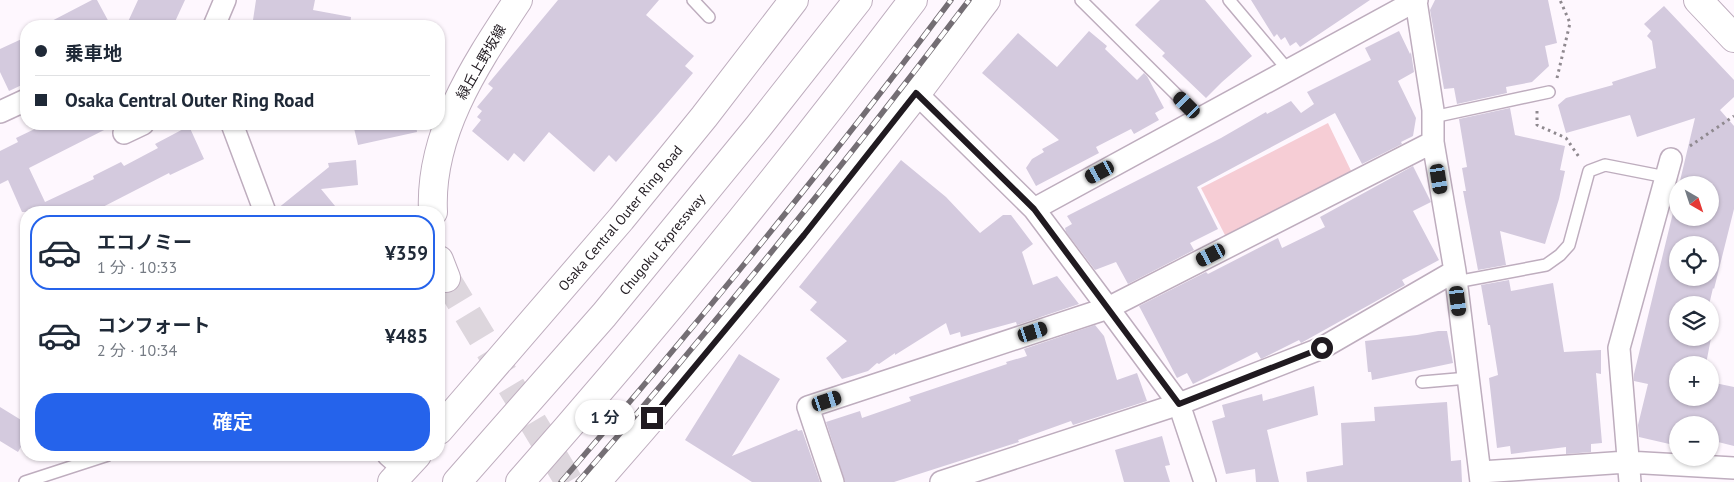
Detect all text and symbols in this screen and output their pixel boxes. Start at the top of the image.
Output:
street label: 緑丘上野坂線 [452,21,510,103]
text: 乗車地 [65,41,122,65]
text: Osaka Central Outer Ring Road [65,88,314,112]
car [1171,89,1202,121]
street label: Osaka Central Outer Ring Road [554,141,686,295]
car [1083,158,1116,186]
car [1429,163,1448,195]
north arrow [1669,176,1719,226]
map controls [1669,176,1719,466]
street label: Chugoku Expressway [615,189,709,299]
icon: car [37,230,82,275]
text: エコノミー [97,230,192,254]
button: locate [1669,236,1719,286]
text: ¥359 [385,241,428,265]
car [1194,242,1227,268]
text: 1 分 · 10:33 [97,257,177,277]
car [1448,285,1467,317]
button: layers [1669,296,1719,346]
icon: car [37,313,82,358]
text: コンフォート [97,313,210,337]
car [1016,320,1049,344]
text: ¥485 [385,324,428,348]
route start [1311,337,1333,359]
text: 2 分 · 10:34 [97,340,177,360]
button: + [1669,356,1719,406]
car [810,389,843,413]
button: 確定 [35,393,430,451]
callout: 1 分 [574,400,634,436]
text: 1 分 [590,407,620,427]
route end [641,407,663,429]
button: − [1669,416,1719,466]

